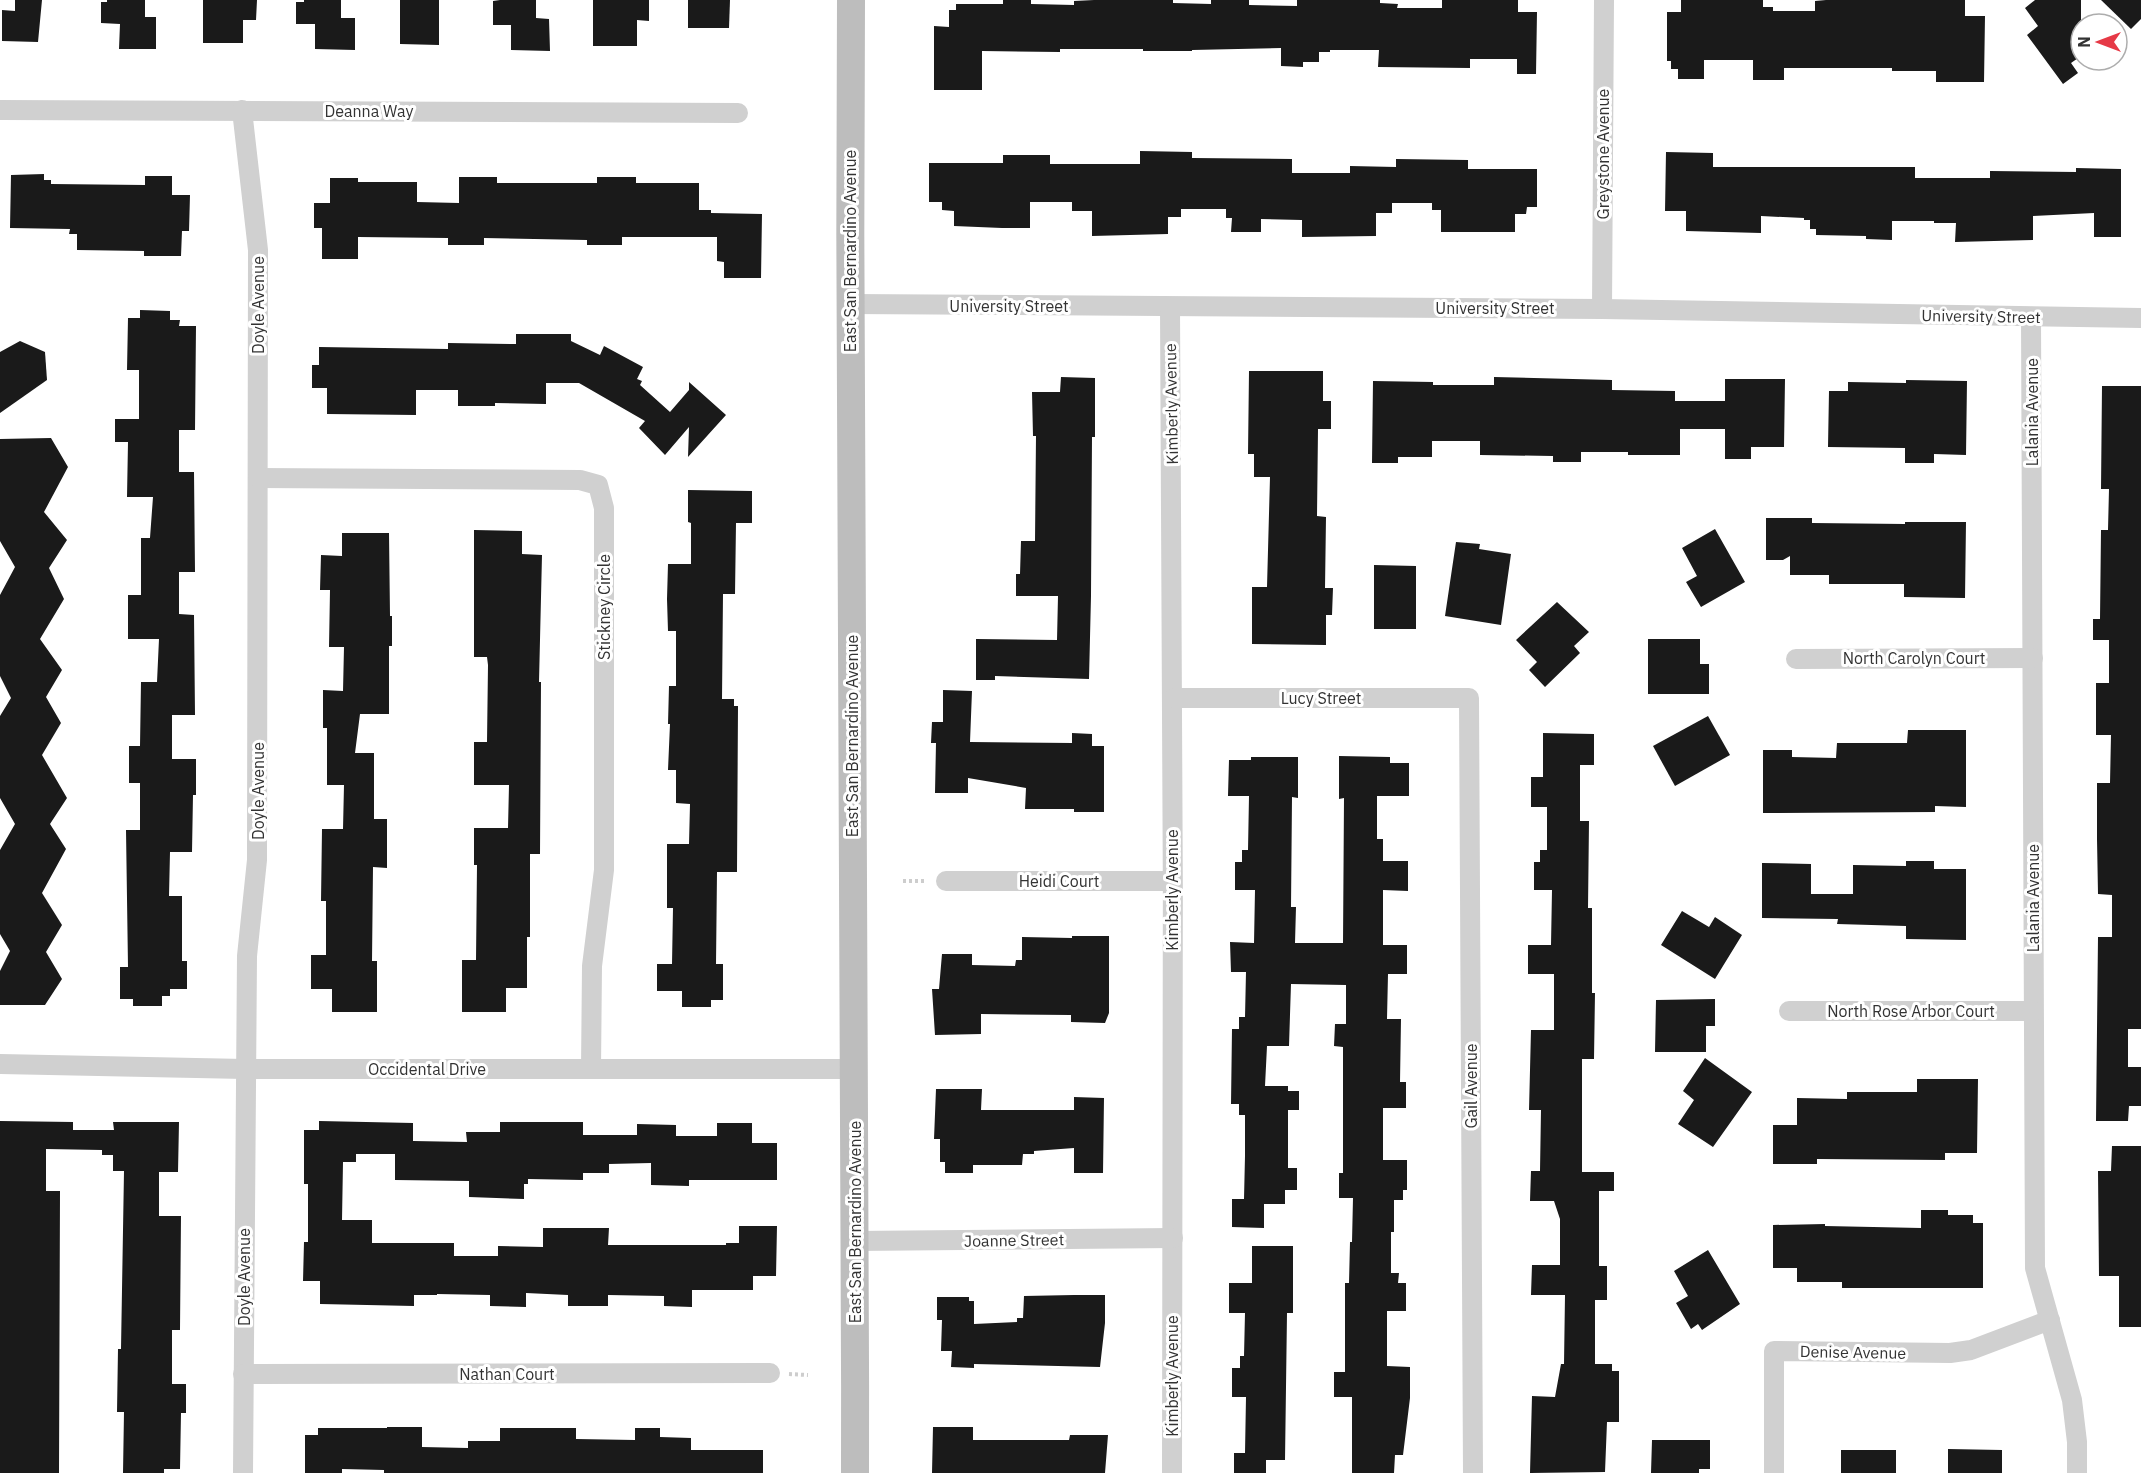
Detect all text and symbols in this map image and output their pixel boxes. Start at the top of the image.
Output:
north arrow [2069,12,2129,72]
text: N [2074,36,2094,48]
street label: Greystone Avenue [1593,88,1613,219]
street label: Deanna Way [324,101,414,121]
street label: East San Bernardino Avenue [840,149,860,352]
street label: Doyle Avenue [248,256,268,354]
street label: University Street [949,296,1069,316]
street label: University Street [1435,298,1555,318]
street label: University Street [1921,305,2041,327]
street label: Kimberly Avenue [1160,343,1182,465]
street label: Lalania Avenue [2022,358,2042,466]
street label: Stickney Circle [594,554,614,660]
street label: East San Bernardino Avenue [842,634,862,837]
street label: North Carolyn Court [1843,648,1985,668]
street label: Lucy Street [1281,688,1361,708]
street label: Doyle Avenue [248,742,268,840]
street label: Kimberly Avenue [1162,829,1182,951]
street label: Lalania Avenue [2023,844,2043,952]
street label: Heidi Court [1019,871,1099,891]
street label: North Rose Arbor Court [1827,1001,1995,1021]
street label: Gail Avenue [1461,1043,1481,1129]
street label: Occidental Drive [368,1059,486,1079]
street label: East San Bernardino Avenue [845,1120,865,1323]
street label: Doyle Avenue [234,1228,254,1326]
street label: Joanne Street [964,1229,1064,1251]
street label: Kimberly Avenue [1162,1315,1182,1437]
street label: Denise Avenue [1800,1341,1907,1363]
street label: Nathan Court [459,1364,555,1384]

